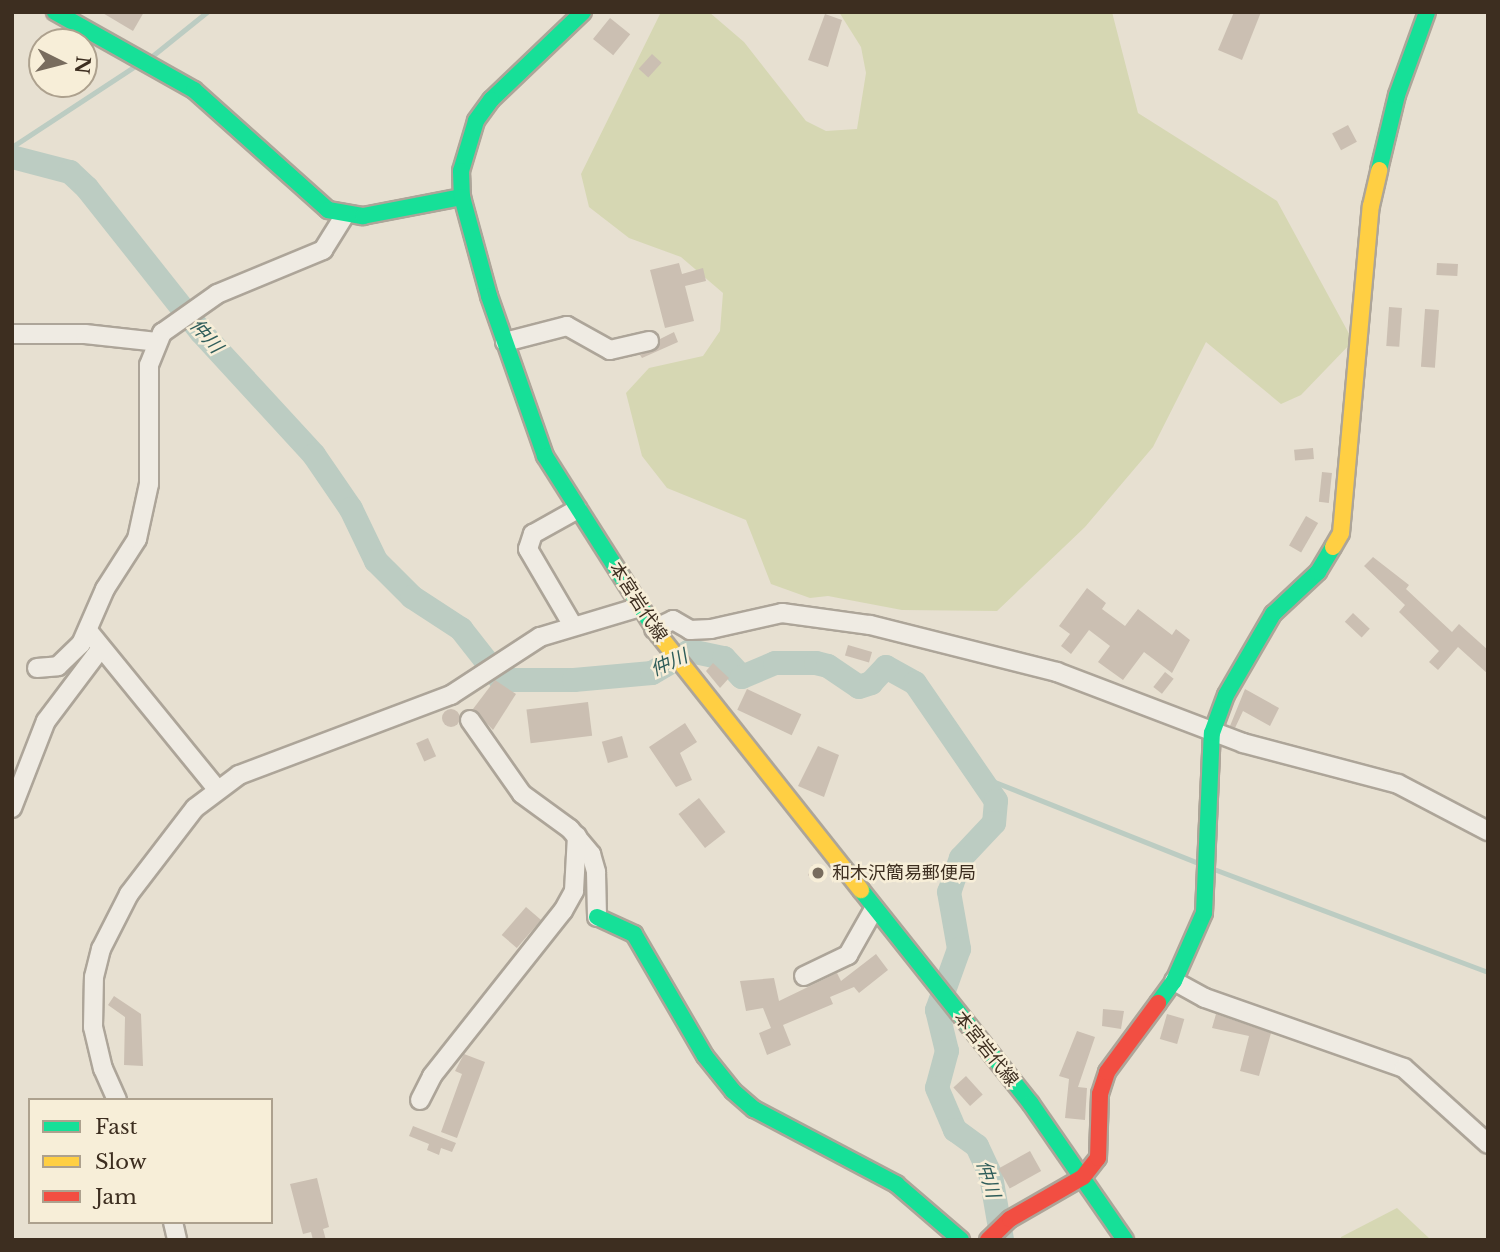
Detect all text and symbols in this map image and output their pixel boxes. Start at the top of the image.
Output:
north arrow [28,28,98,98]
text: N [70,55,95,75]
water label: 仲川 [185,314,227,358]
street label: 本宮岩代線 [604,558,672,646]
water label: 仲川 [647,645,691,681]
place label: 和木沢簡易郵便局 [832,862,976,884]
marker: 和木沢簡易郵便局 [810,865,826,881]
street label: 本宮岩代線 [949,1007,1023,1091]
legend [28,1098,273,1224]
text: Fast [95,1114,137,1140]
text: Slow [95,1149,147,1175]
water label: 仲川 [972,1157,1004,1201]
text: Jam [95,1184,137,1210]

